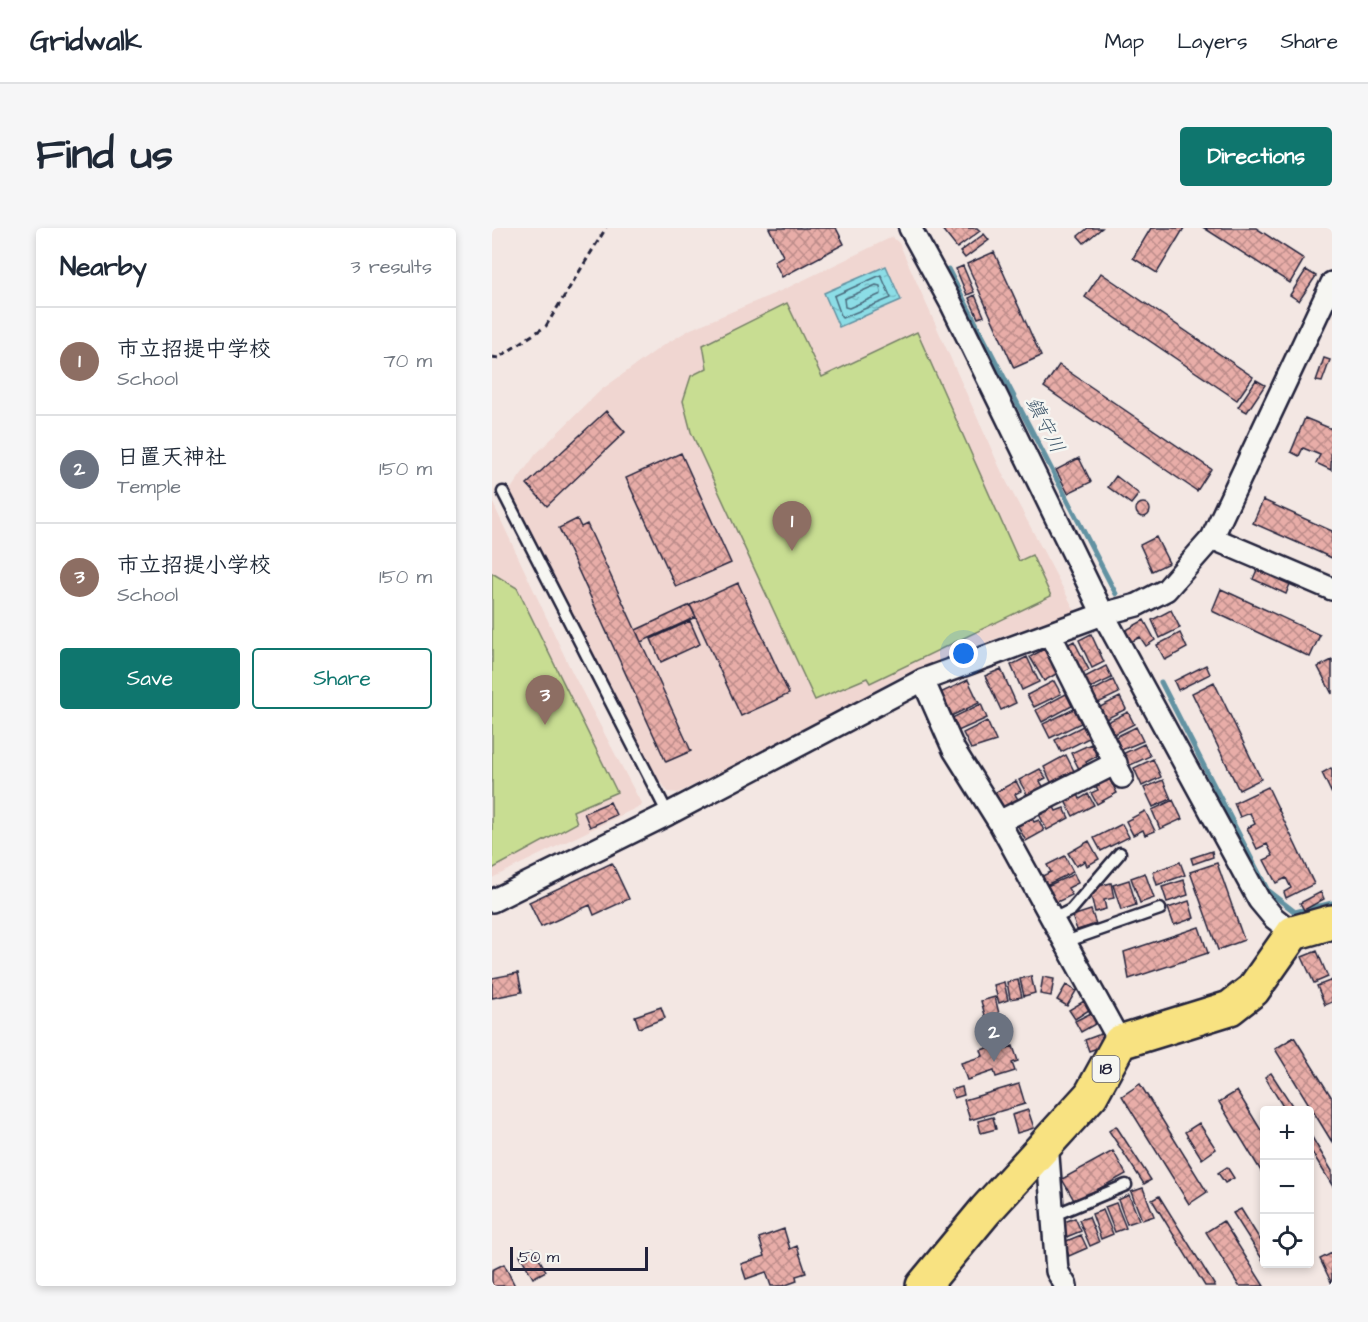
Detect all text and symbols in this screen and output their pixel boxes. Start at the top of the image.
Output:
text: Gridwalk [30,22,142,61]
text: Map [1104,27,1144,56]
text: Layers [1177,27,1247,56]
text: Share [1280,27,1338,56]
text: Find us [36,127,173,185]
button: Directions [1180,127,1332,186]
text: Nearby [60,249,147,285]
text: 3 results [350,253,432,281]
text: 市立招提中学校 [117,334,271,365]
text: 1 [78,347,81,375]
text: 70 m [384,347,432,375]
text: School [117,365,178,393]
water label: 鎮守川 [1019,392,1071,458]
text: 日置天神社 [117,442,227,473]
text: 2 [74,455,85,483]
text: 150 m [379,455,432,483]
text: Temple [117,473,181,501]
pin: 1 [772,502,812,551]
text: 市立招提小学校 [117,550,271,581]
text: 3 [74,563,85,591]
text: 150 m [379,563,432,591]
text: School [117,581,178,609]
your location [949,639,978,668]
button: Save [60,648,240,709]
button: Share [252,648,432,709]
pin: 3 [526,676,564,725]
pin: 2 [974,1012,1014,1062]
road number: 18 [1092,1056,1120,1082]
map controls [1260,1106,1314,1268]
button: + [1260,1106,1314,1160]
button: − [1260,1160,1314,1214]
button: locate [1260,1214,1314,1268]
scale bar [510,1244,648,1272]
text: 50 m [519,1246,559,1268]

